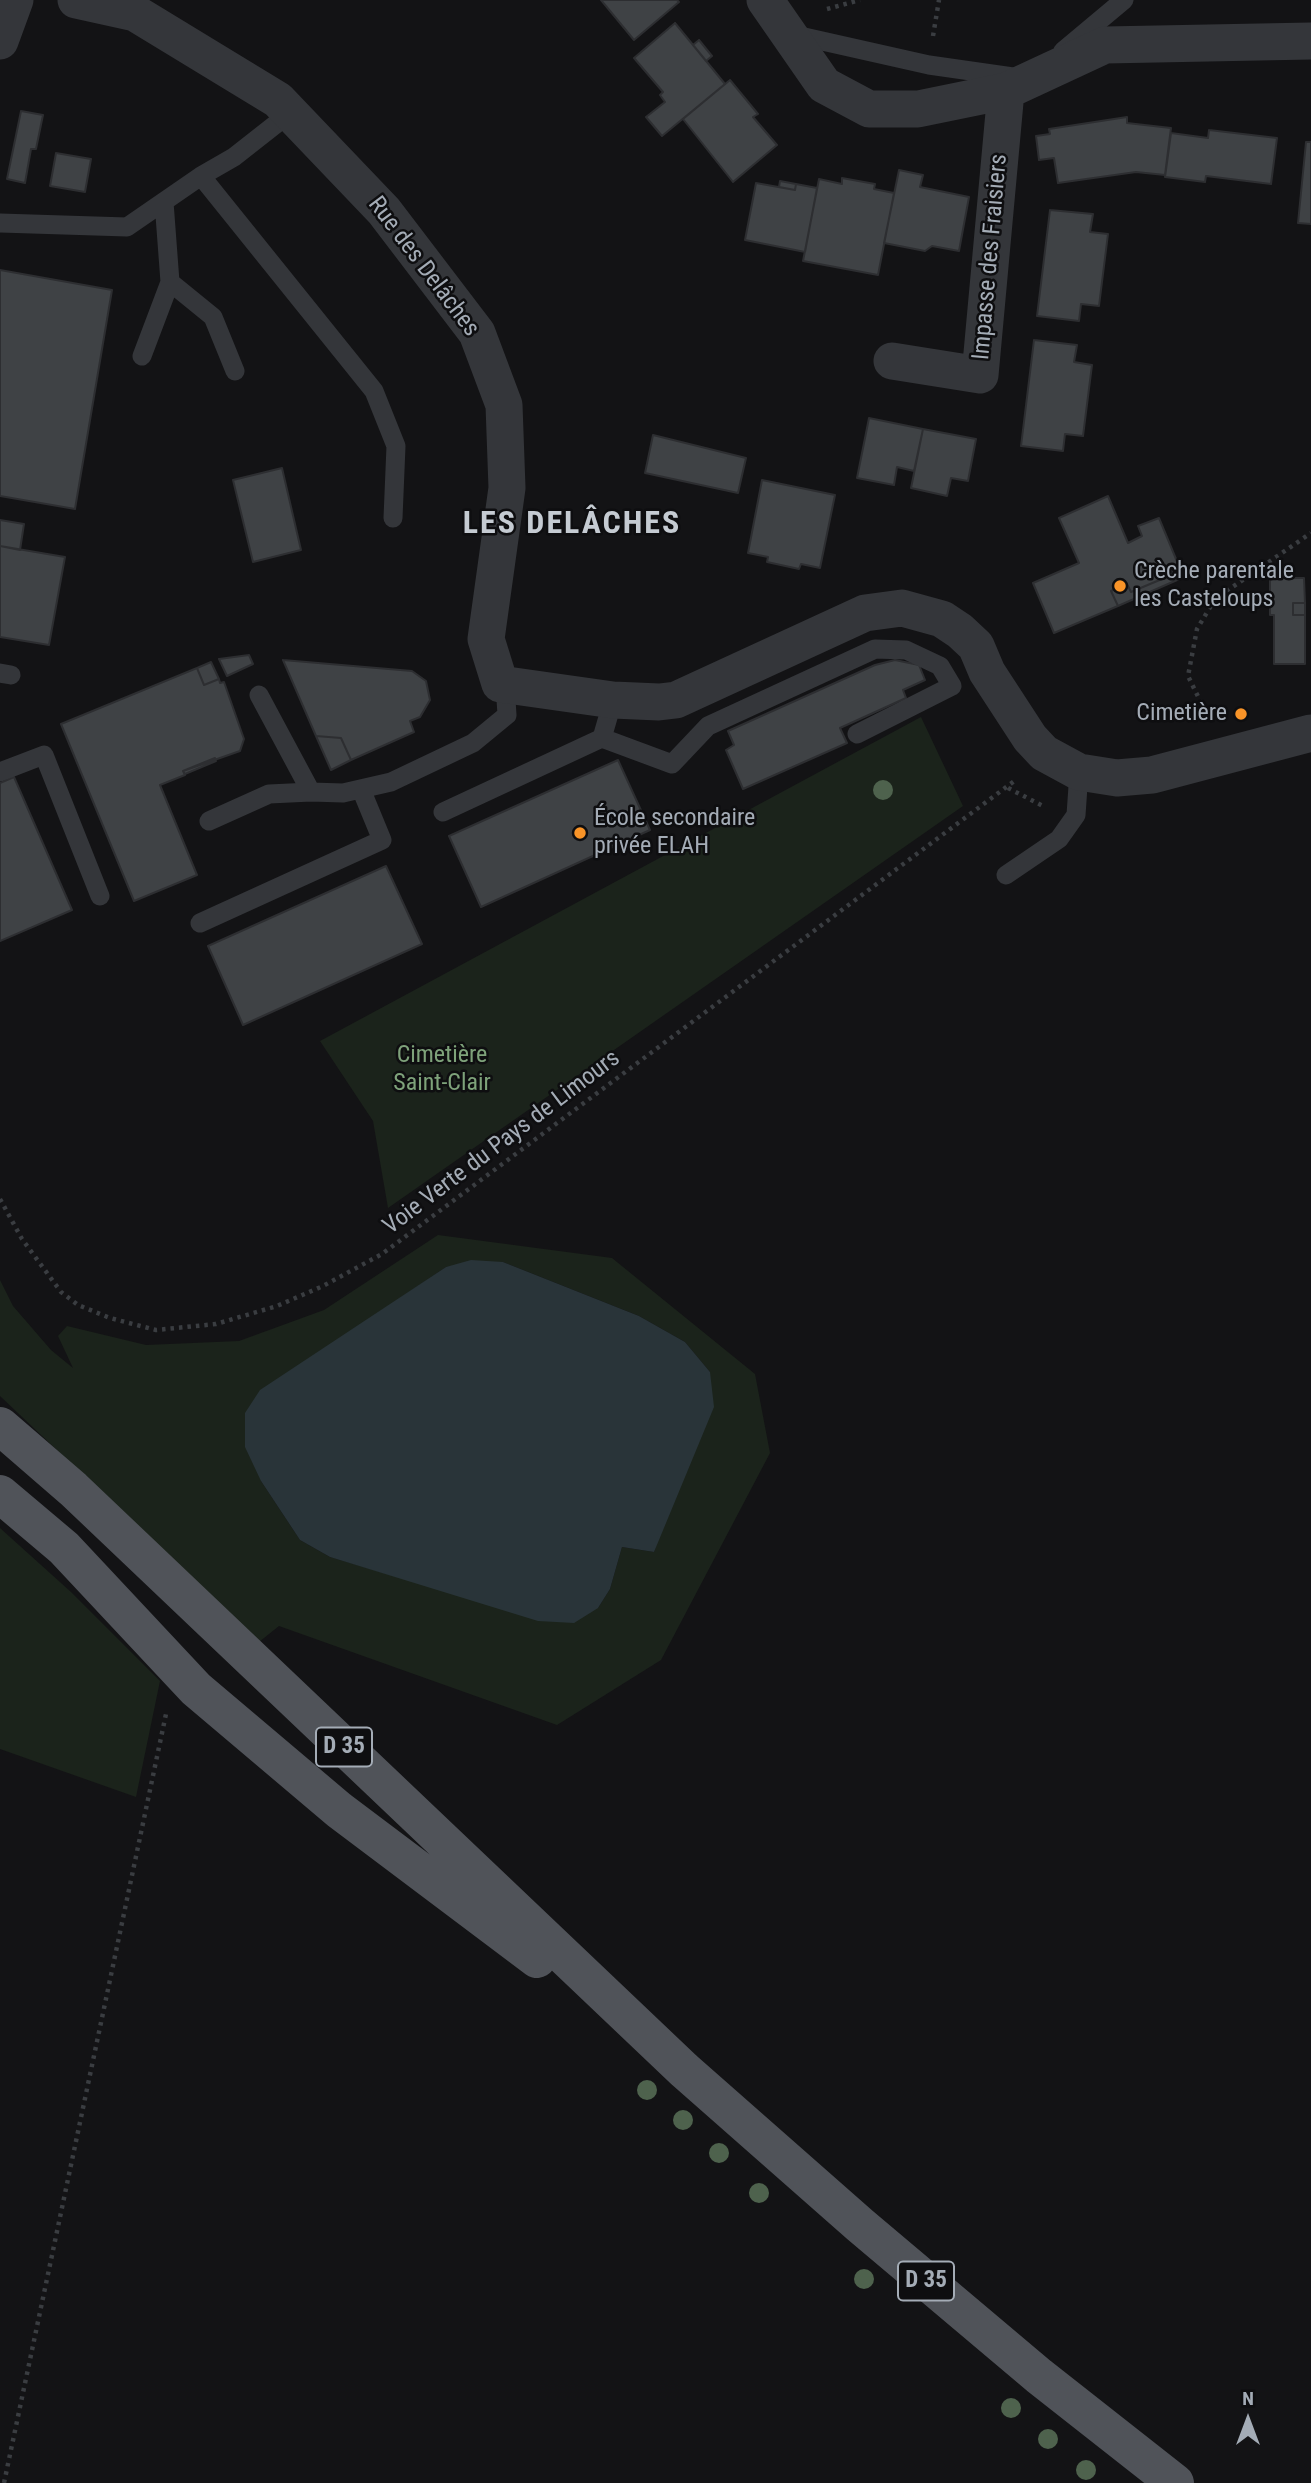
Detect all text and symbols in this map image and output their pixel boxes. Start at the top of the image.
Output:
street label: Impasse des Fraisiers [968,153,1014,361]
street label: Rue des Delâches [361,191,485,343]
district label: LES DELÂCHES [464,506,680,544]
place label: Crèche parentale les Casteloups [1134,558,1294,614]
marker: Crèche parentale les Casteloups [1112,578,1128,594]
place label: Cimetière [1136,700,1227,728]
marker: Cimetière [1233,706,1249,722]
place label: École secondaire privée ELAH [594,805,755,861]
marker: École secondaire privée ELAH [572,825,588,841]
park label: Cimetière Saint-Clair [393,1042,491,1098]
street label: Voie Verte du Pays de Limours [378,1045,626,1241]
road number: D 35 [316,1728,372,1766]
road number: D 35 [898,2262,954,2300]
north arrow [1213,2385,1283,2455]
text: N [1242,2387,1254,2410]

